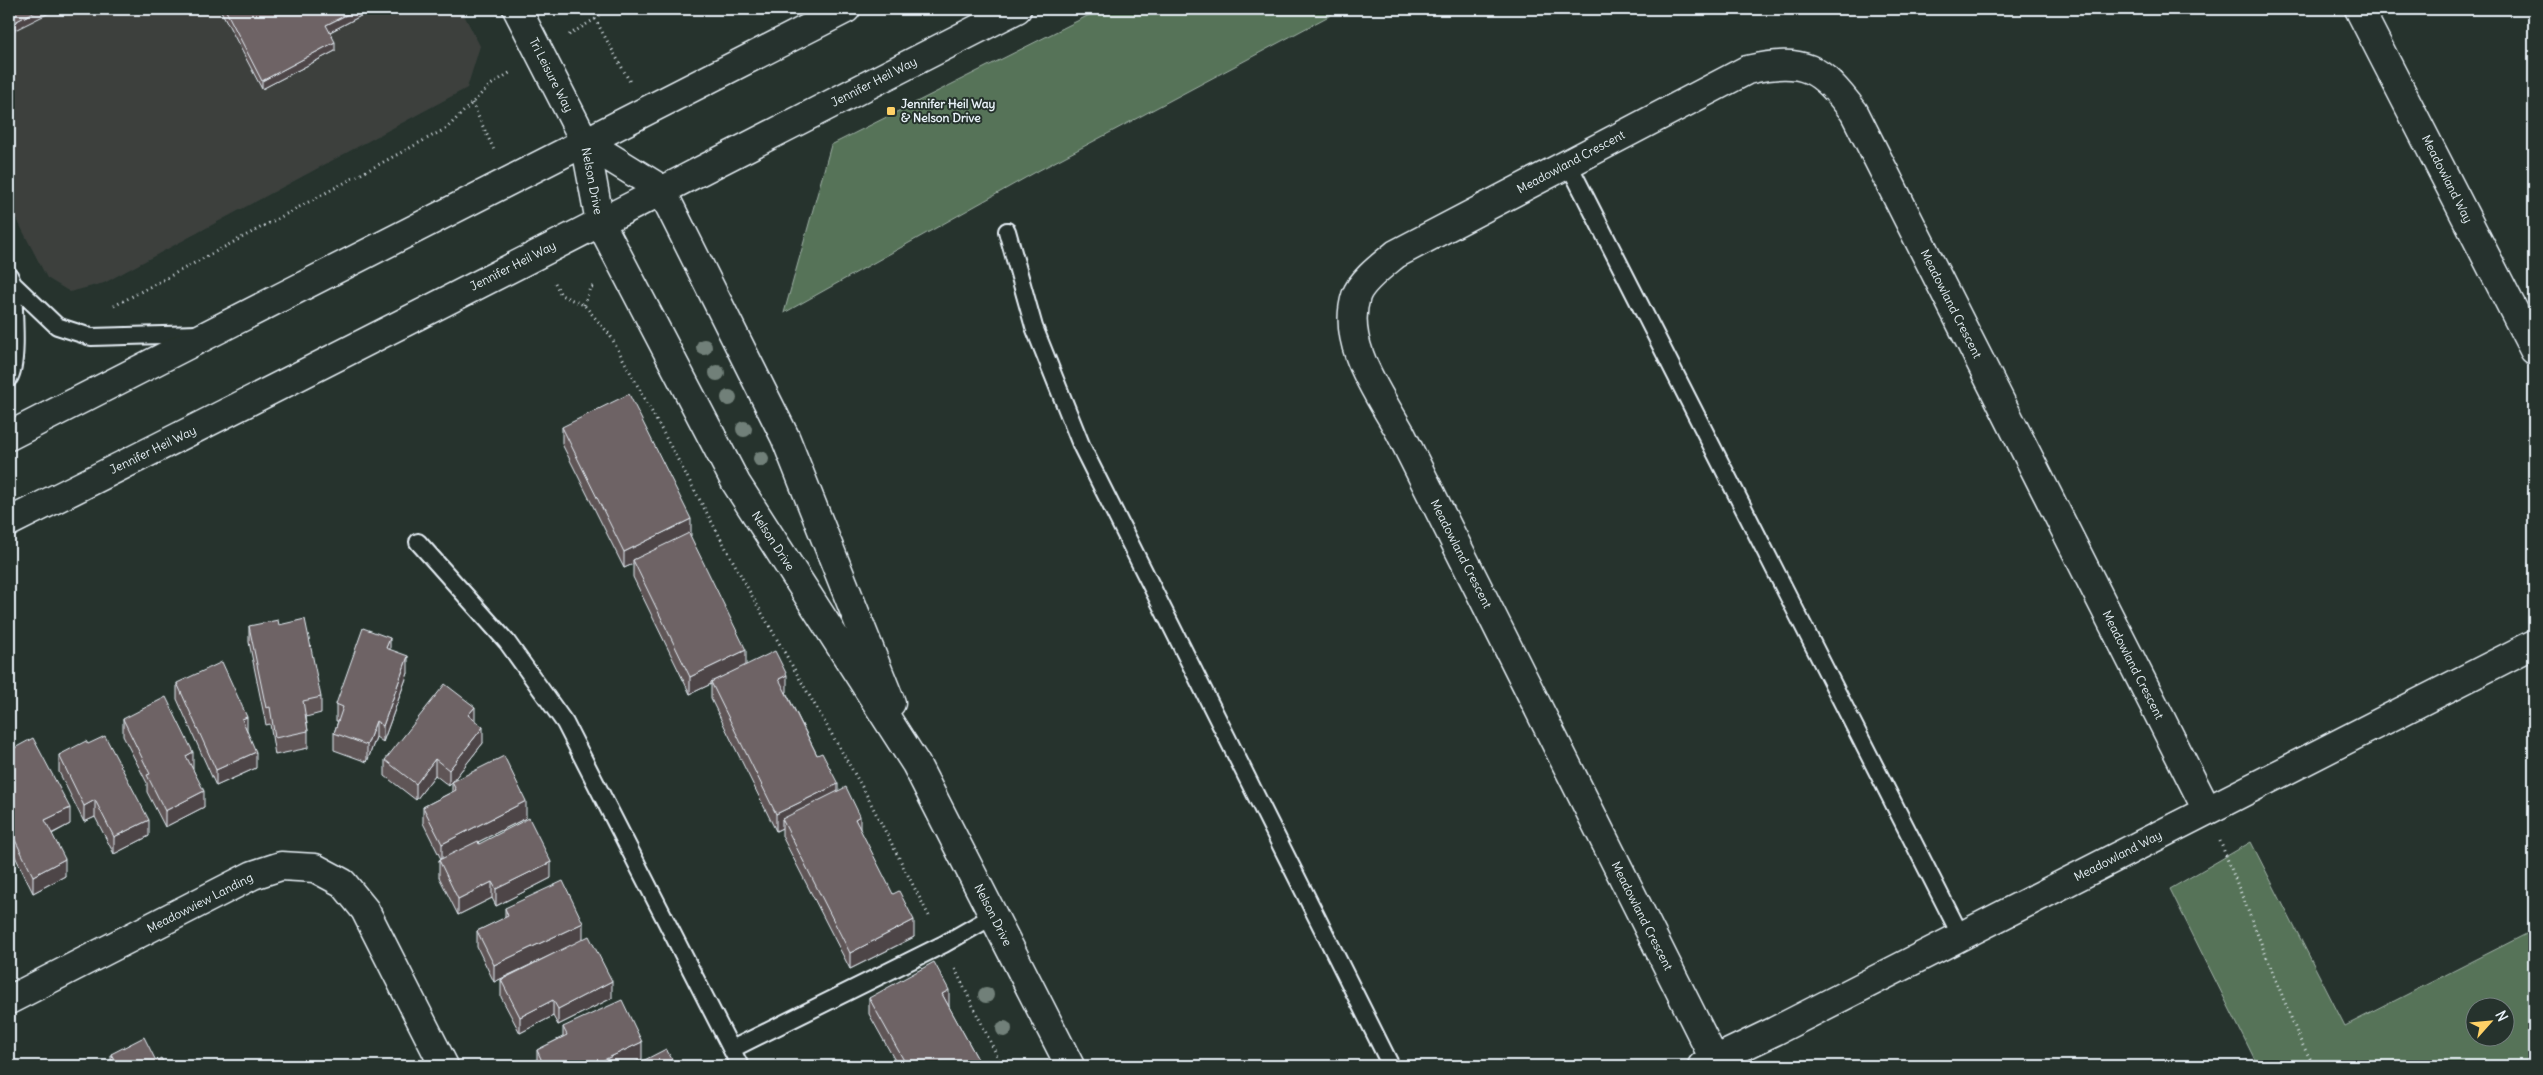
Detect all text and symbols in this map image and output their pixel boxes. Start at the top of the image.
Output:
street label: Tri Leisure Way [526,35,577,115]
street label: Jennifer Heil Way [828,53,919,110]
place label: Jennifer Heil Way & Nelson Drive [901,96,996,125]
marker: Jennifer Heil Way & Nelson Drive [885,105,897,117]
street label: Meadowland Crescent [1514,127,1627,196]
street label: Meadowland Way [2419,132,2476,225]
street label: Nelson Drive [579,146,606,216]
street label: Jennifer Heil Way [467,237,558,294]
street label: Meadowland Crescent [1918,247,1985,361]
street label: Jennifer Heil Way [107,422,198,477]
street label: Meadowland Crescent [1428,497,1495,611]
street label: Nelson Drive [749,508,798,573]
street label: Meadowland Crescent [2100,608,2167,722]
street label: Meadowland Way [2071,827,2164,884]
street label: Meadowland Crescent [1609,859,1676,973]
street label: Meadowview Landing [144,869,255,936]
street label: Nelson Drive [971,881,1016,948]
north arrow [2466,998,2516,1048]
text: N [2491,1008,2512,1024]

